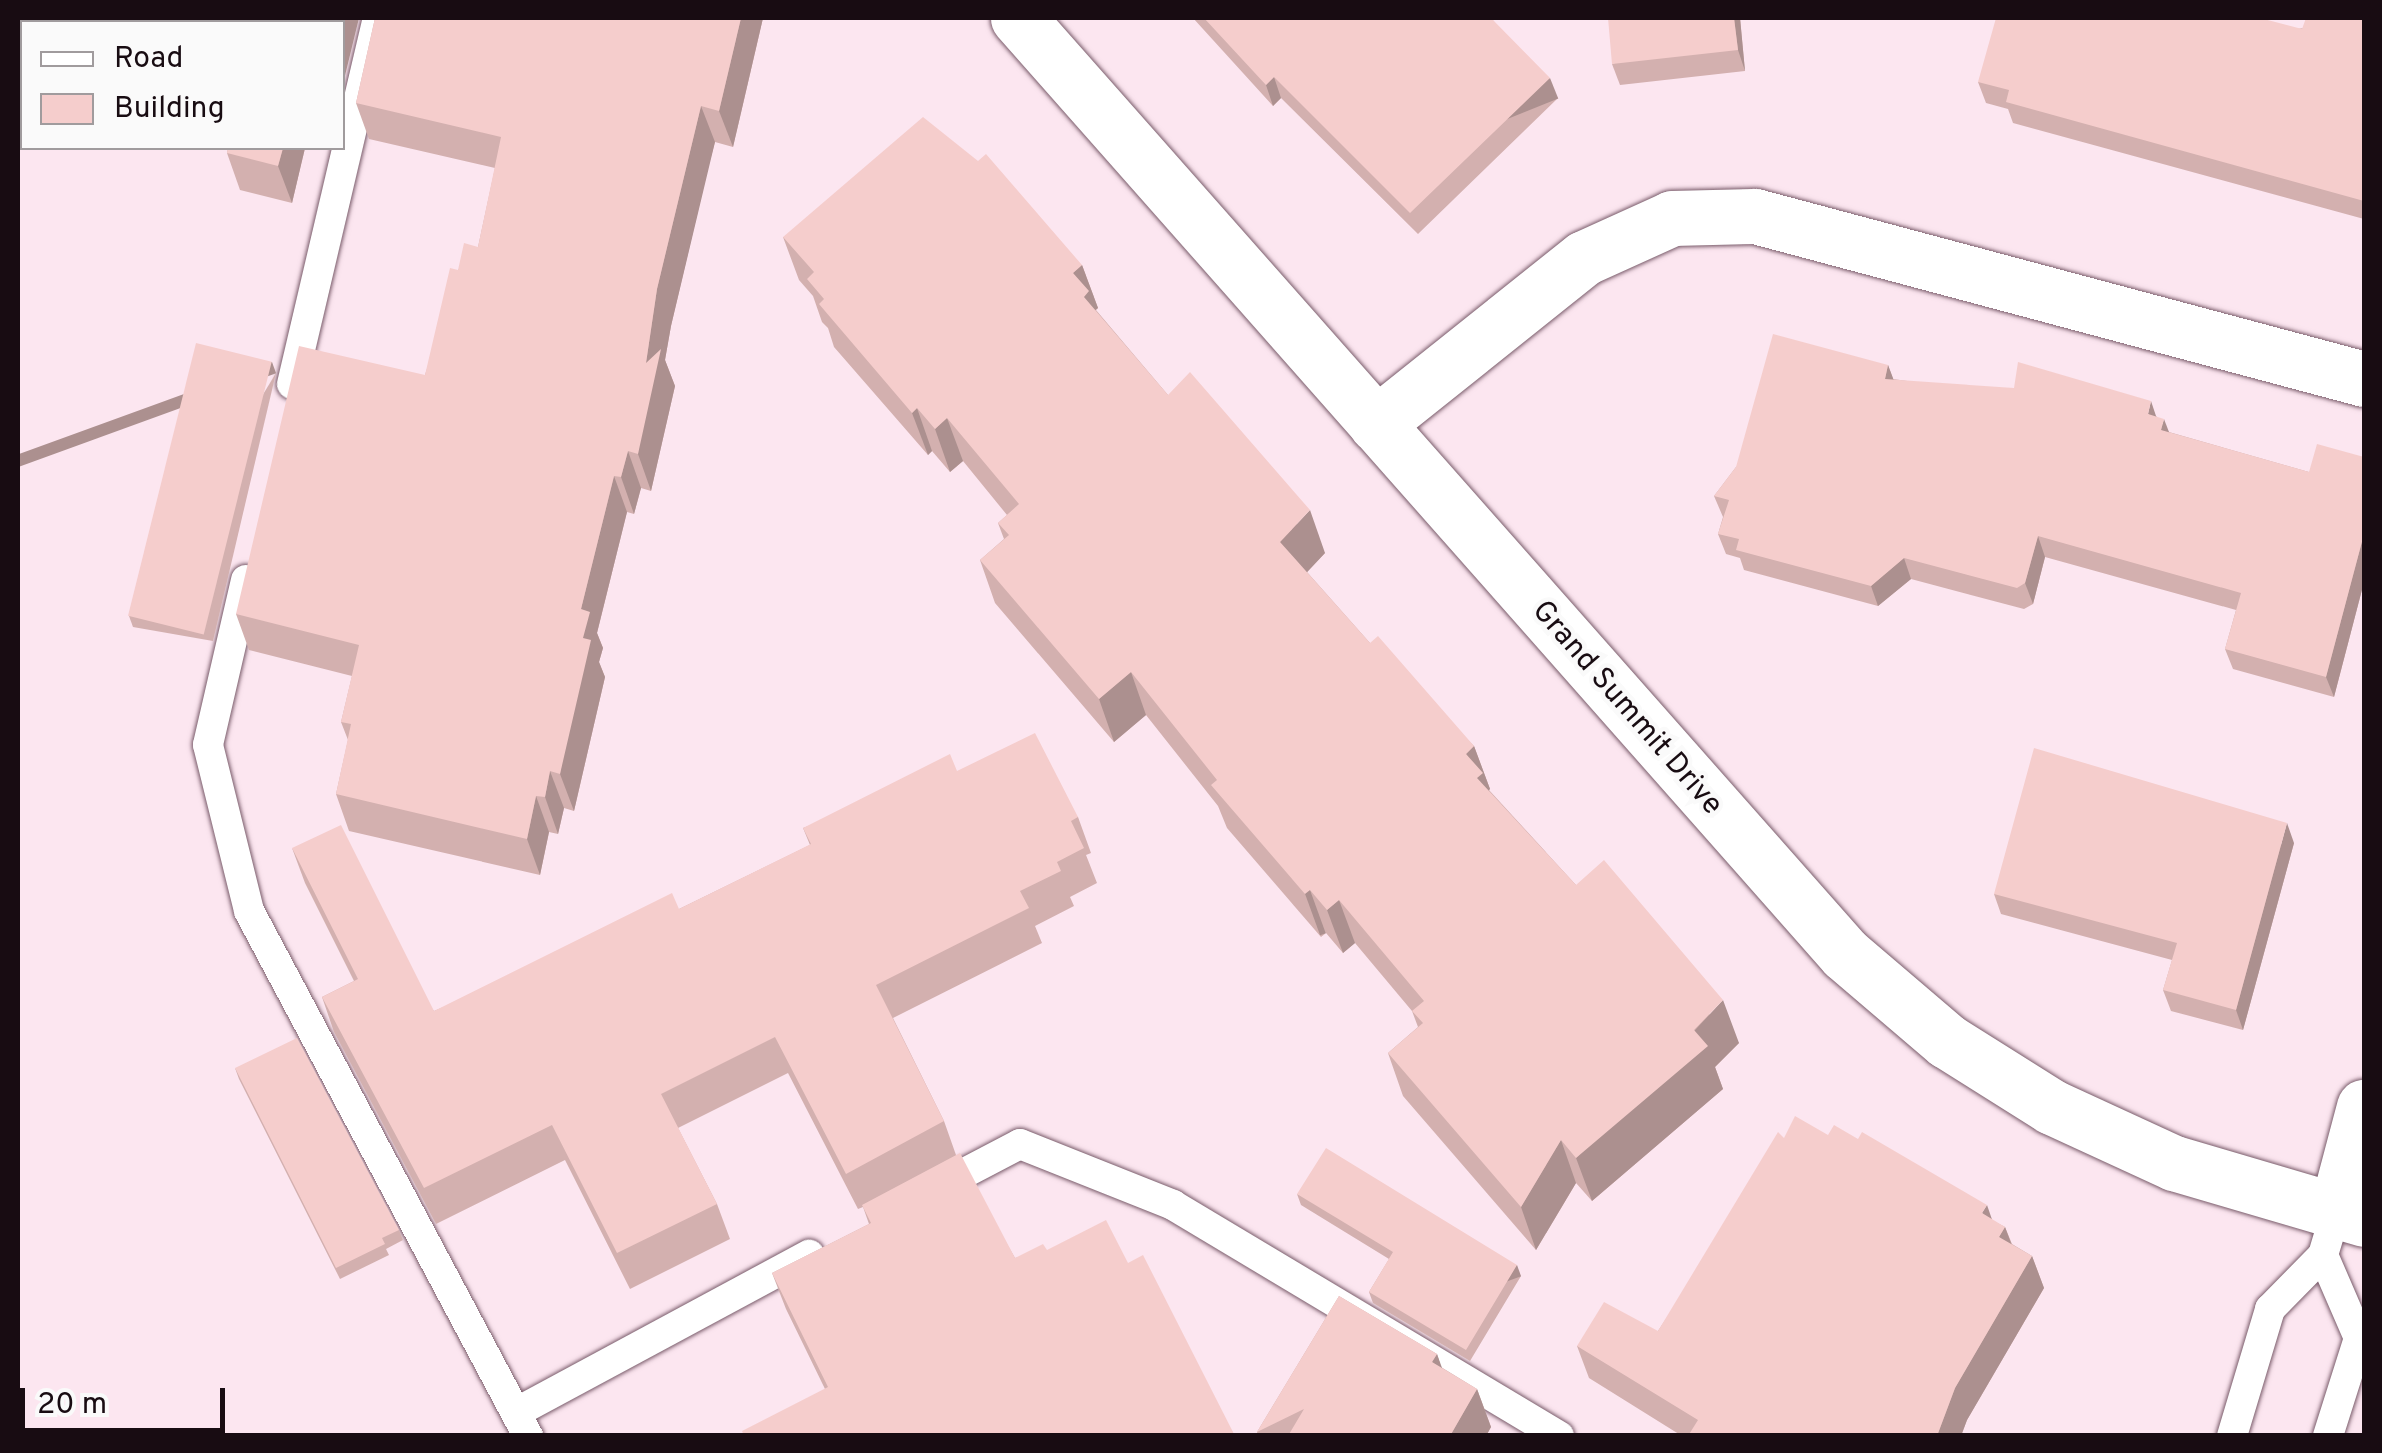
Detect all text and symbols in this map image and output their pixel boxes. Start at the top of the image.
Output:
legend [20,20,345,150]
text: Road [114,41,183,78]
text: Building [114,91,225,128]
street label: Grand Summit Drive [1523,594,1729,824]
scale bar [25,1368,230,1430]
text: 20 m [37,1387,107,1424]

